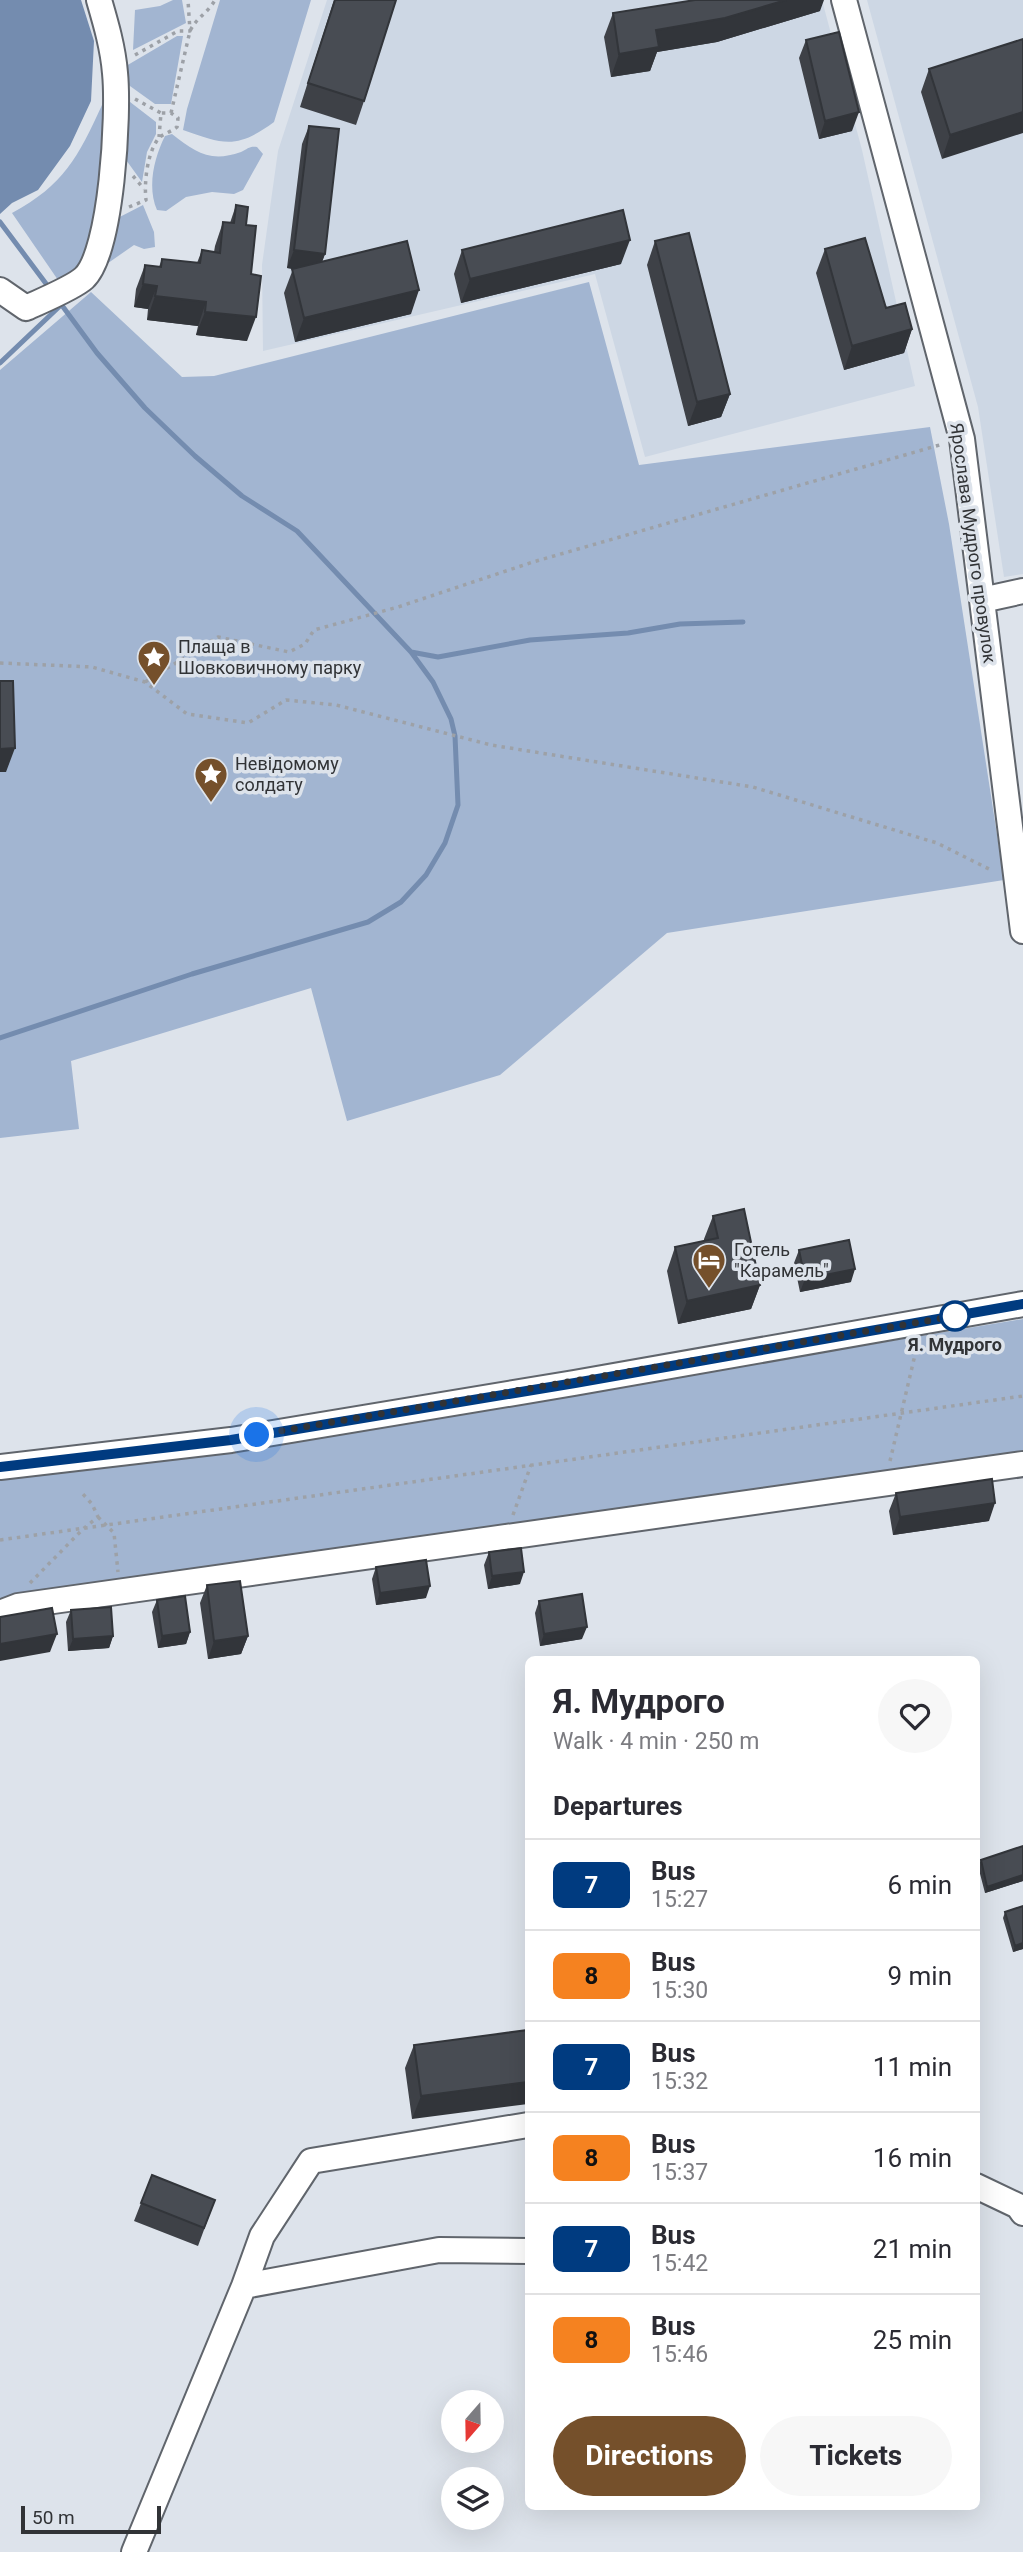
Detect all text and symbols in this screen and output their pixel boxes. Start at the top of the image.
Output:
street label: Ярослава Мудрого провулок [946,421,1001,665]
place label: Плаща в Шовковичному парку [178,636,362,678]
place icon: Плаща в Шовковичному парку [135,638,173,687]
place label: Невідомому солдату [235,753,339,795]
place icon: Невідомому солдату [192,755,230,804]
place label: Готель "Карамель" [734,1239,829,1281]
hotel icon: Готель "Карамель" [690,1241,728,1290]
marker: Я. Мудрого [940,1301,970,1331]
place label: Я. Мудрого [907,1334,1002,1355]
your location [239,1417,274,1452]
button: heart [878,1679,952,1753]
text: Я. Мудрого [553,1682,725,1721]
text: Walk · 4 min · 250 m [553,1728,759,1755]
text: Departures [553,1791,683,1821]
text: Bus [651,1856,696,1886]
text: 6 min [887,1870,952,1900]
text: 7 [585,1871,598,1899]
text: 15:27 [651,1886,708,1913]
text: Bus [651,1947,696,1977]
text: 9 min [887,1961,952,1991]
text: 8 [585,1962,598,1990]
text: 15:30 [651,1977,708,2004]
text: Bus [651,2038,696,2068]
text: 11 min [873,2052,952,2082]
text: 7 [585,2053,598,2081]
text: 15:32 [651,2068,708,2095]
text: Bus [651,2129,696,2159]
text: 16 min [873,2143,952,2173]
text: 8 [585,2144,598,2172]
text: 15:37 [651,2159,708,2186]
text: Bus [651,2220,696,2250]
text: 21 min [873,2234,952,2264]
text: 7 [585,2235,598,2263]
text: 15:42 [651,2250,708,2277]
text: Bus [651,2311,696,2341]
text: 25 min [873,2325,952,2355]
text: 8 [585,2326,598,2354]
text: 15:46 [651,2341,708,2368]
north arrow [441,2390,504,2454]
map controls [441,2390,504,2530]
button: Directions [553,2416,746,2496]
button: Tickets [760,2416,952,2496]
button: layers [441,2467,504,2530]
scale bar [21,2503,161,2535]
text: 50 m [32,2506,75,2529]

